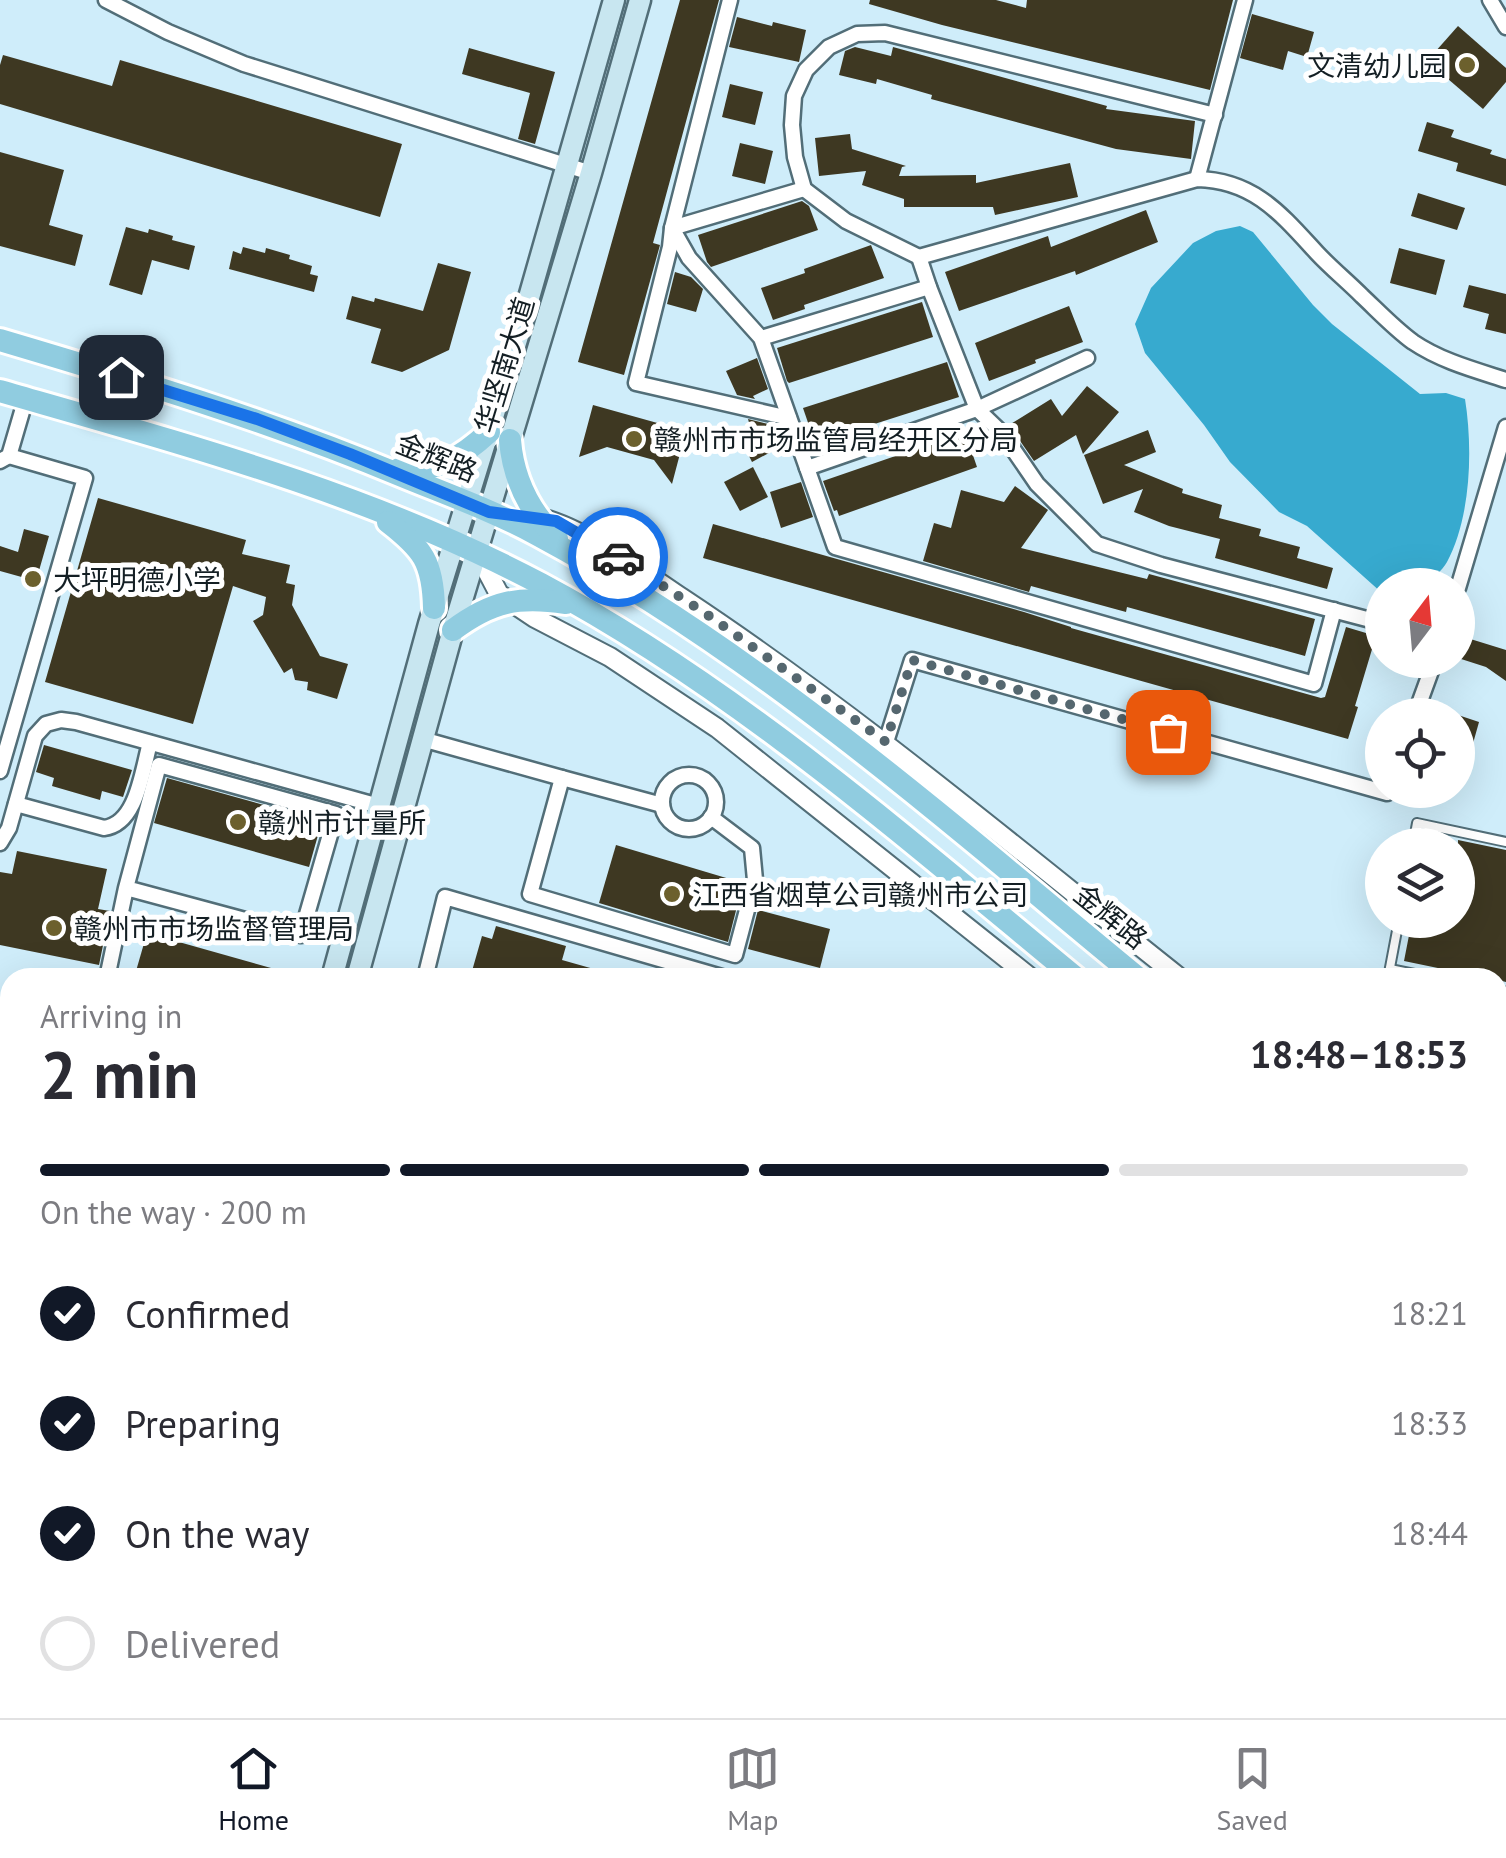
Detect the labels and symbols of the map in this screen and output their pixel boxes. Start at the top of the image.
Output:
place label: 文清幼儿园 [1307,47,1447,84]
marker: 文清幼儿园 [1456,54,1478,76]
street label: 华坚南大道 [466,293,542,437]
pin [79,335,164,420]
place label: 赣州市市场监管局经开区分局 [654,421,1018,458]
street label: 金辉路 [391,424,483,490]
marker: 赣州市市场监管局经开区分局 [623,428,645,450]
courier [568,507,668,607]
place label: 大坪明德小学 [53,561,221,598]
marker: 大坪明德小学 [22,568,44,590]
north arrow [1365,568,1475,678]
pin [1126,690,1211,775]
place label: 赣州市计量所 [258,804,426,841]
marker: 赣州市计量所 [227,811,249,833]
street label: 金辉路 [1067,875,1155,957]
place label: 江西省烟草公司赣州市公司 [692,876,1028,913]
marker: 江西省烟草公司赣州市公司 [661,883,683,905]
place label: 赣州市市场监督管理局 [74,910,354,947]
marker: 赣州市市场监督管理局 [43,917,65,939]

